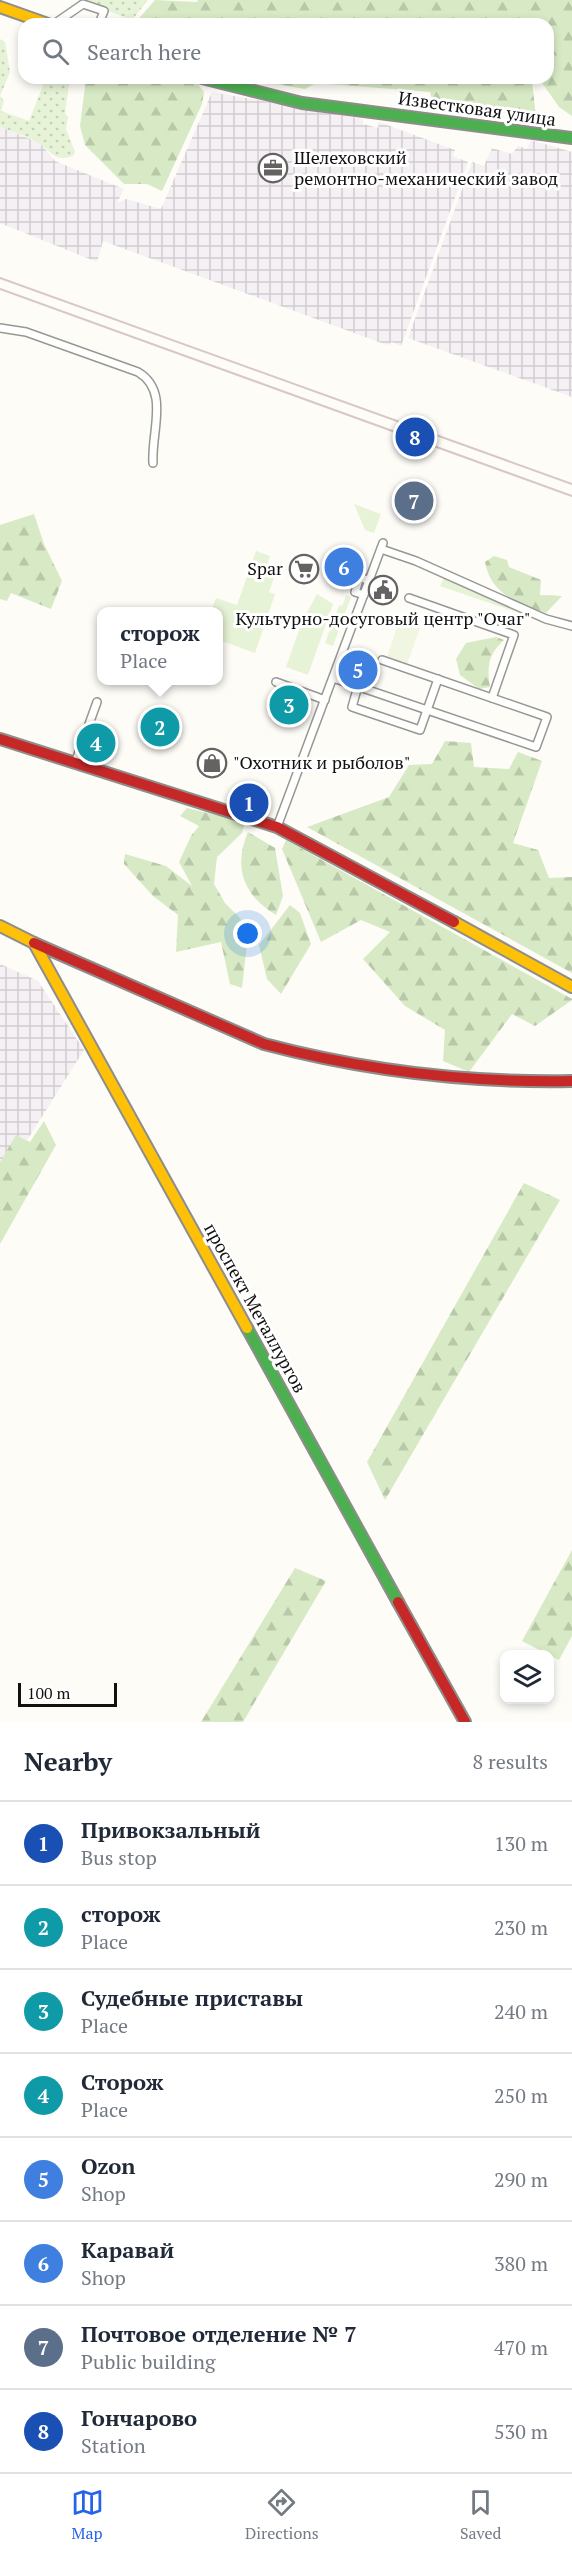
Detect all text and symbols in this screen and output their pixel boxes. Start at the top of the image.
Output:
search box [18,18,554,84]
icon: search [39,35,72,68]
text: Search here [87,37,201,66]
street label: Известковая улица [397,85,558,131]
place label: Шелеховский ремонтно-механический завод [294,145,558,190]
office icon: Шелеховский ремонтно-механический завод [257,152,289,184]
pin: 8 [396,414,434,460]
pin: 7 [394,478,434,524]
pin: 6 [324,544,364,590]
supermarket icon: Spar [288,553,320,585]
place label: Spar [247,556,283,580]
public building icon: Культурно-досуговый центр "Очаг" [367,574,399,606]
place label: Культурно-досуговый центр "Очаг" [235,606,531,630]
popup [97,607,223,685]
text: сторож [120,618,200,647]
text: Place [120,647,167,674]
pin: 5 [338,648,378,692]
pin: 3 [270,682,308,728]
pin: 2 [140,704,180,750]
pin: 4 [76,720,116,766]
shop icon: "Охотник и рыболов" [196,747,228,779]
place label: "Охотник и рыболов" [233,750,411,774]
pin: 1 [230,780,268,826]
your location [233,919,262,948]
street label: проспект Металлургов [199,1218,313,1397]
map controls [500,1650,554,1704]
button: layers [500,1650,554,1704]
scale bar [18,1680,117,1708]
text: 100 m [27,1682,70,1704]
text: Nearby [24,1744,112,1778]
text: 8 results [473,1748,548,1775]
text: Привокзальный [81,1815,261,1844]
text: 1 [38,1830,49,1857]
text: 130 m [494,1830,548,1857]
text: Bus stop [81,1844,157,1871]
text: сторож [81,1899,160,1928]
text: 2 [38,1914,49,1941]
text: 230 m [494,1914,548,1941]
text: Place [81,1928,128,1955]
text: Судебные приставы [81,1983,303,2012]
text: 3 [38,1998,49,2025]
text: 240 m [494,1998,548,2025]
text: Place [81,2012,128,2039]
text: Сторож [81,2067,163,2096]
text: 4 [38,2082,49,2109]
text: 250 m [494,2082,548,2109]
text: Place [81,2096,128,2123]
text: Ozon [81,2151,135,2180]
text: 5 [38,2166,49,2193]
text: 290 m [494,2166,548,2193]
text: Shop [81,2180,126,2207]
text: Каравай [81,2235,174,2264]
text: 6 [38,2250,49,2277]
text: 380 m [494,2250,548,2277]
text: Shop [81,2264,126,2291]
text: Почтовое отделение № 7 [81,2319,357,2348]
text: 7 [38,2334,49,2361]
text: 470 m [494,2334,548,2361]
text: Public building [81,2348,215,2375]
text: Гончарово [81,2403,197,2432]
text: 8 [38,2418,49,2445]
text: 530 m [494,2418,548,2445]
text: Station [81,2432,146,2459]
tab: Map [71,2486,104,2544]
tab: Directions [245,2486,319,2544]
tab: Saved [460,2486,501,2544]

